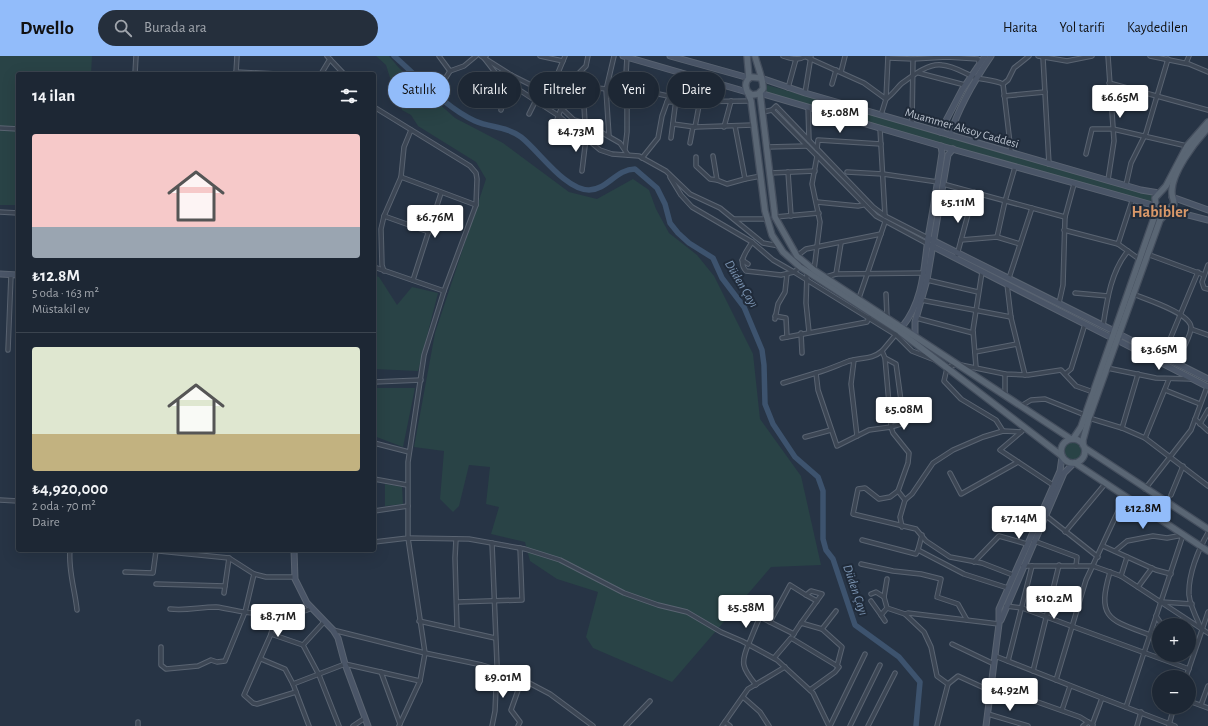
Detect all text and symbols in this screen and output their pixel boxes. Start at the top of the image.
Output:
search box [98,10,378,46]
icon: search [112,17,134,39]
text: Dwello [20,19,74,38]
text: Burada ara [144,20,207,35]
text: Harita [1003,21,1037,35]
text: Yol tarifi [1059,21,1105,35]
text: Kaydedilen [1127,21,1188,35]
chip: Satılık [388,72,450,108]
chip: Kiralık [458,72,521,108]
chip: Filtreler [529,72,600,108]
chip: Yeni [608,72,659,108]
chip: Daire [667,72,725,108]
icon: filters [338,85,360,107]
pin: ₺6.65M [1087,85,1153,119]
text: 14 ilan [32,87,75,104]
text: ₺6.65M [1101,91,1139,104]
pin: ₺5.08M [807,100,873,134]
text: ₺5.08M [821,106,859,119]
street label: Muammer Aksoy Caddesi [903,106,1020,151]
pin: ₺4.73M [543,119,609,153]
text: ₺4.73M [557,125,595,138]
icon: home [160,160,232,232]
pin: ₺5.11M [925,190,991,224]
text: ₺5.11M [941,196,975,209]
district label: Habibler [1132,204,1189,220]
pin: ₺6.76M [402,205,468,239]
text: ₺6.76M [416,211,454,224]
water label: Düden Çayı [722,258,760,310]
text: ₺12.8M [32,267,80,284]
text: 5 oda · 163 m² [32,287,99,300]
text: Müstakil ev [32,303,90,316]
pin: ₺3.65M [1126,337,1192,371]
text: ₺3.65M [1141,343,1177,356]
icon: home [160,373,232,445]
pin: ₺5.08M [871,397,937,431]
text: ₺5.08M [885,403,923,416]
text: ₺4,920,000 [32,480,108,497]
pin: ₺12.8M [1110,496,1176,530]
text: 2 oda · 70 m² [32,500,96,513]
text: ₺12.8M [1125,502,1161,515]
pin: ₺7.14M [986,506,1052,540]
text: ₺7.14M [1001,512,1037,525]
text: Daire [32,516,60,529]
water label: Düden Çayı [840,563,870,617]
pin: ₺10.2M [1021,586,1087,620]
text: ₺10.2M [1035,592,1073,605]
pin: ₺5.58M [713,595,779,629]
text: ₺5.58M [727,601,765,614]
pin: ₺8.71M [245,604,311,638]
text: ₺8.71M [260,610,296,623]
map controls [1152,618,1196,714]
button: + [1152,618,1196,662]
pin: ₺9.01M [470,665,536,699]
button: − [1152,670,1196,714]
text: ₺9.01M [484,671,522,684]
pin: ₺4.92M [977,678,1043,712]
text: ₺4.92M [991,684,1029,697]

